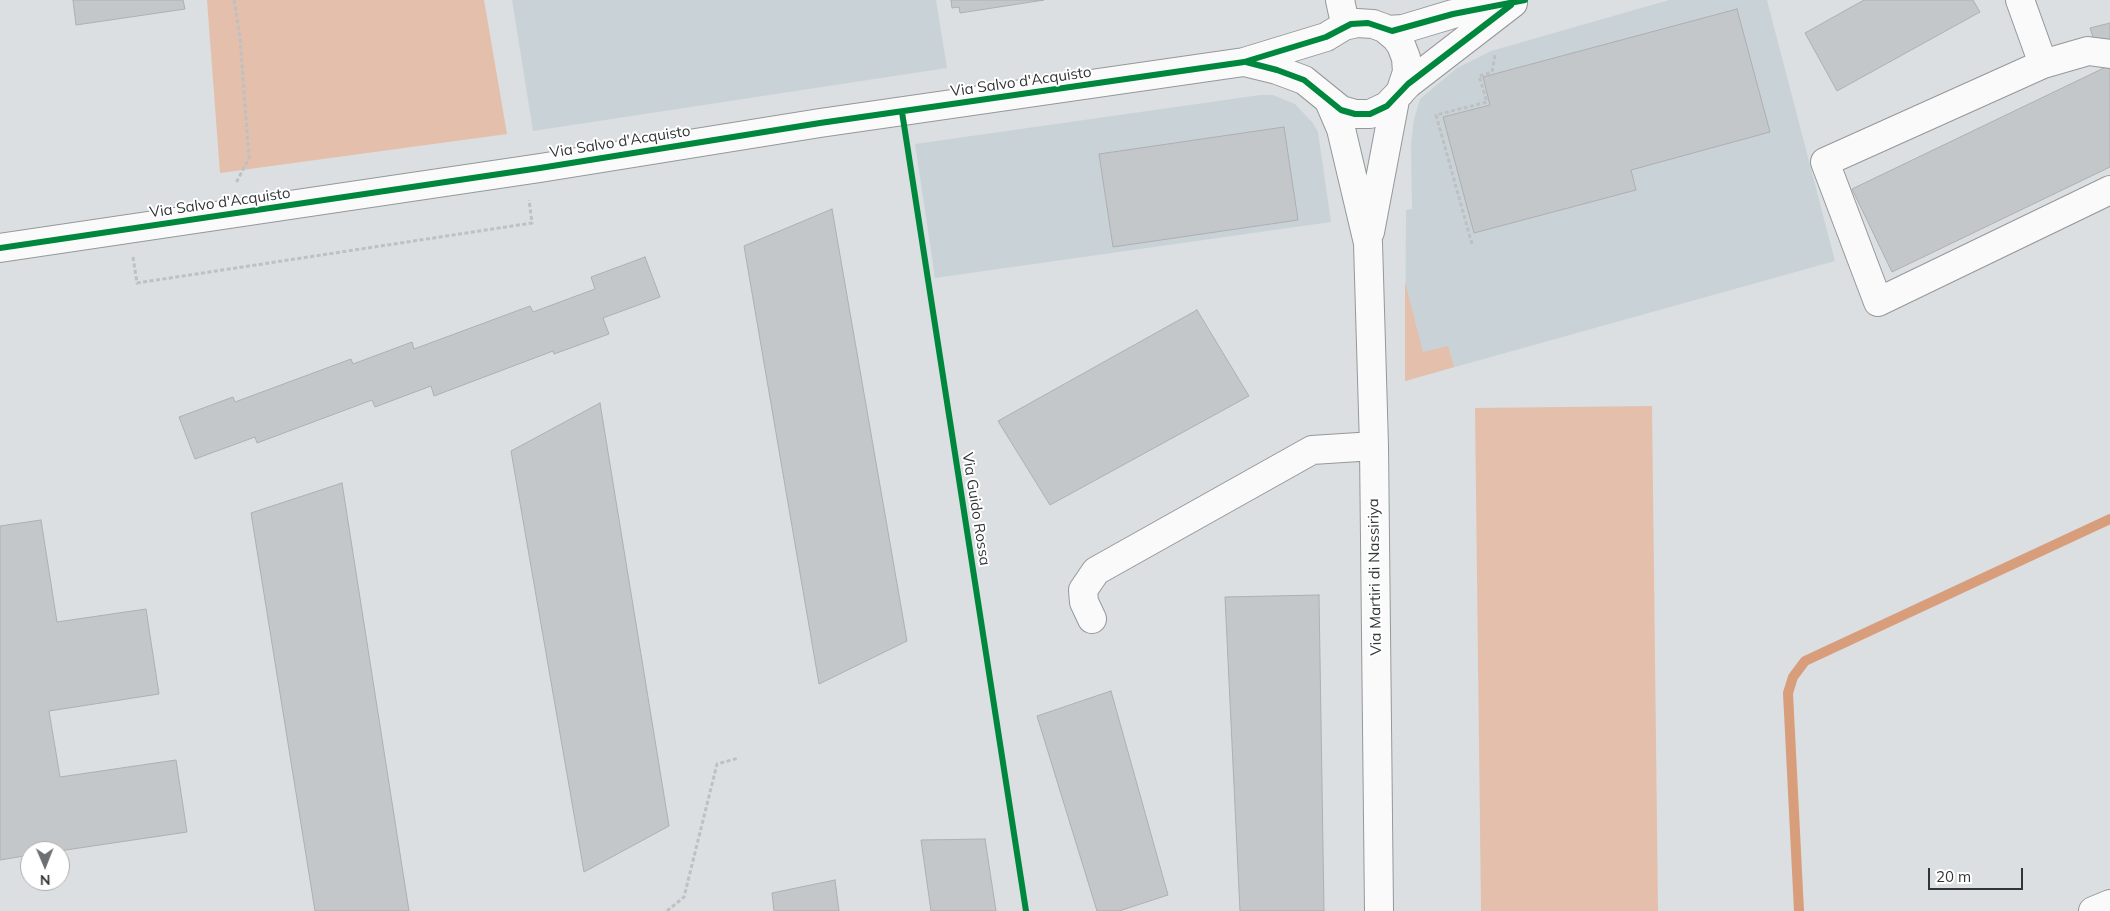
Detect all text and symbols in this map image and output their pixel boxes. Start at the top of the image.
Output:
street label: Via Salvo d'Acquisto [949,63,1093,101]
street label: Via Salvo d'Acquisto [548,122,692,162]
street label: Via Salvo d'Acquisto [148,184,292,222]
street label: Via Guido Rossa [958,451,994,567]
street label: Via Martiri di Nassiriya [1365,498,1385,656]
north arrow [20,841,70,891]
scale bar [1930,858,2025,890]
text: 20 m [1936,867,1971,886]
text: N [40,871,51,889]

